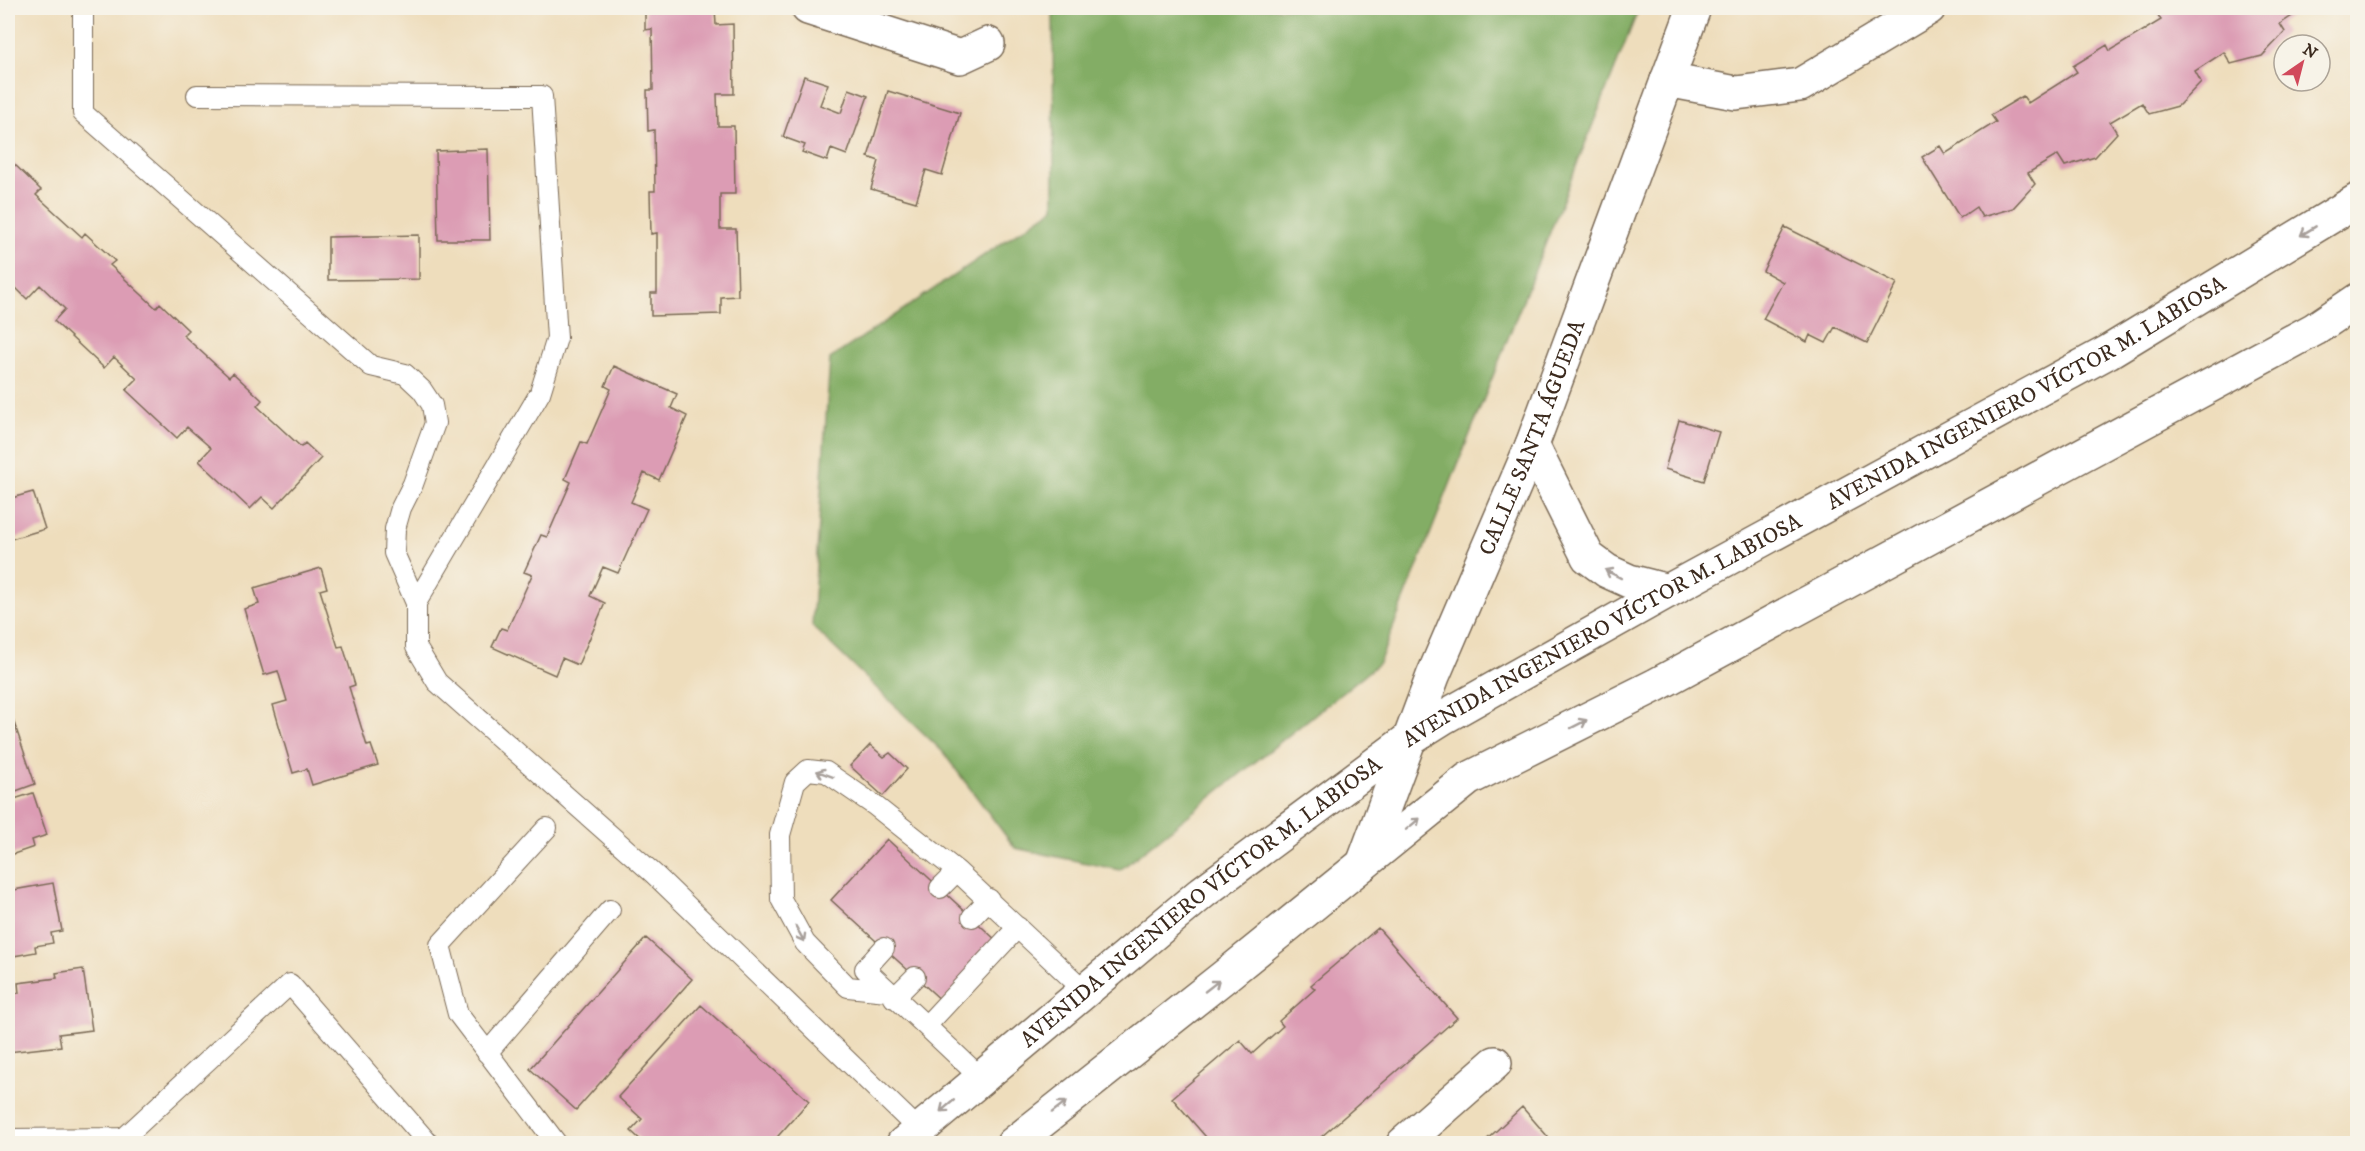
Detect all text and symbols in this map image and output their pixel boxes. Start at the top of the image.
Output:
north arrow [2272,33,2332,93]
text: N [2299,40,2321,63]
one-way arrow [2299,224,2316,237]
street label: AVENIDA INGENIERO VÍCTOR M. LABIOSA [1822,270,2231,516]
street label: CALLE SANTA ÁGUEDA [1473,315,1591,559]
street label: AVENIDA INGENIERO VÍCTOR M. LABIOSA [1398,507,1807,753]
one-way arrow [1604,567,1622,579]
one-way arrow [1569,717,1587,729]
street label: AVENIDA INGENIERO VÍCTOR M. LABIOSA [1015,750,1388,1053]
one-way arrow [816,767,834,778]
one-way arrow [1404,818,1420,831]
one-way arrow [794,925,806,942]
one-way arrow [1204,980,1220,993]
one-way arrow [939,1100,955,1113]
one-way arrow [1051,1101,1067,1114]

